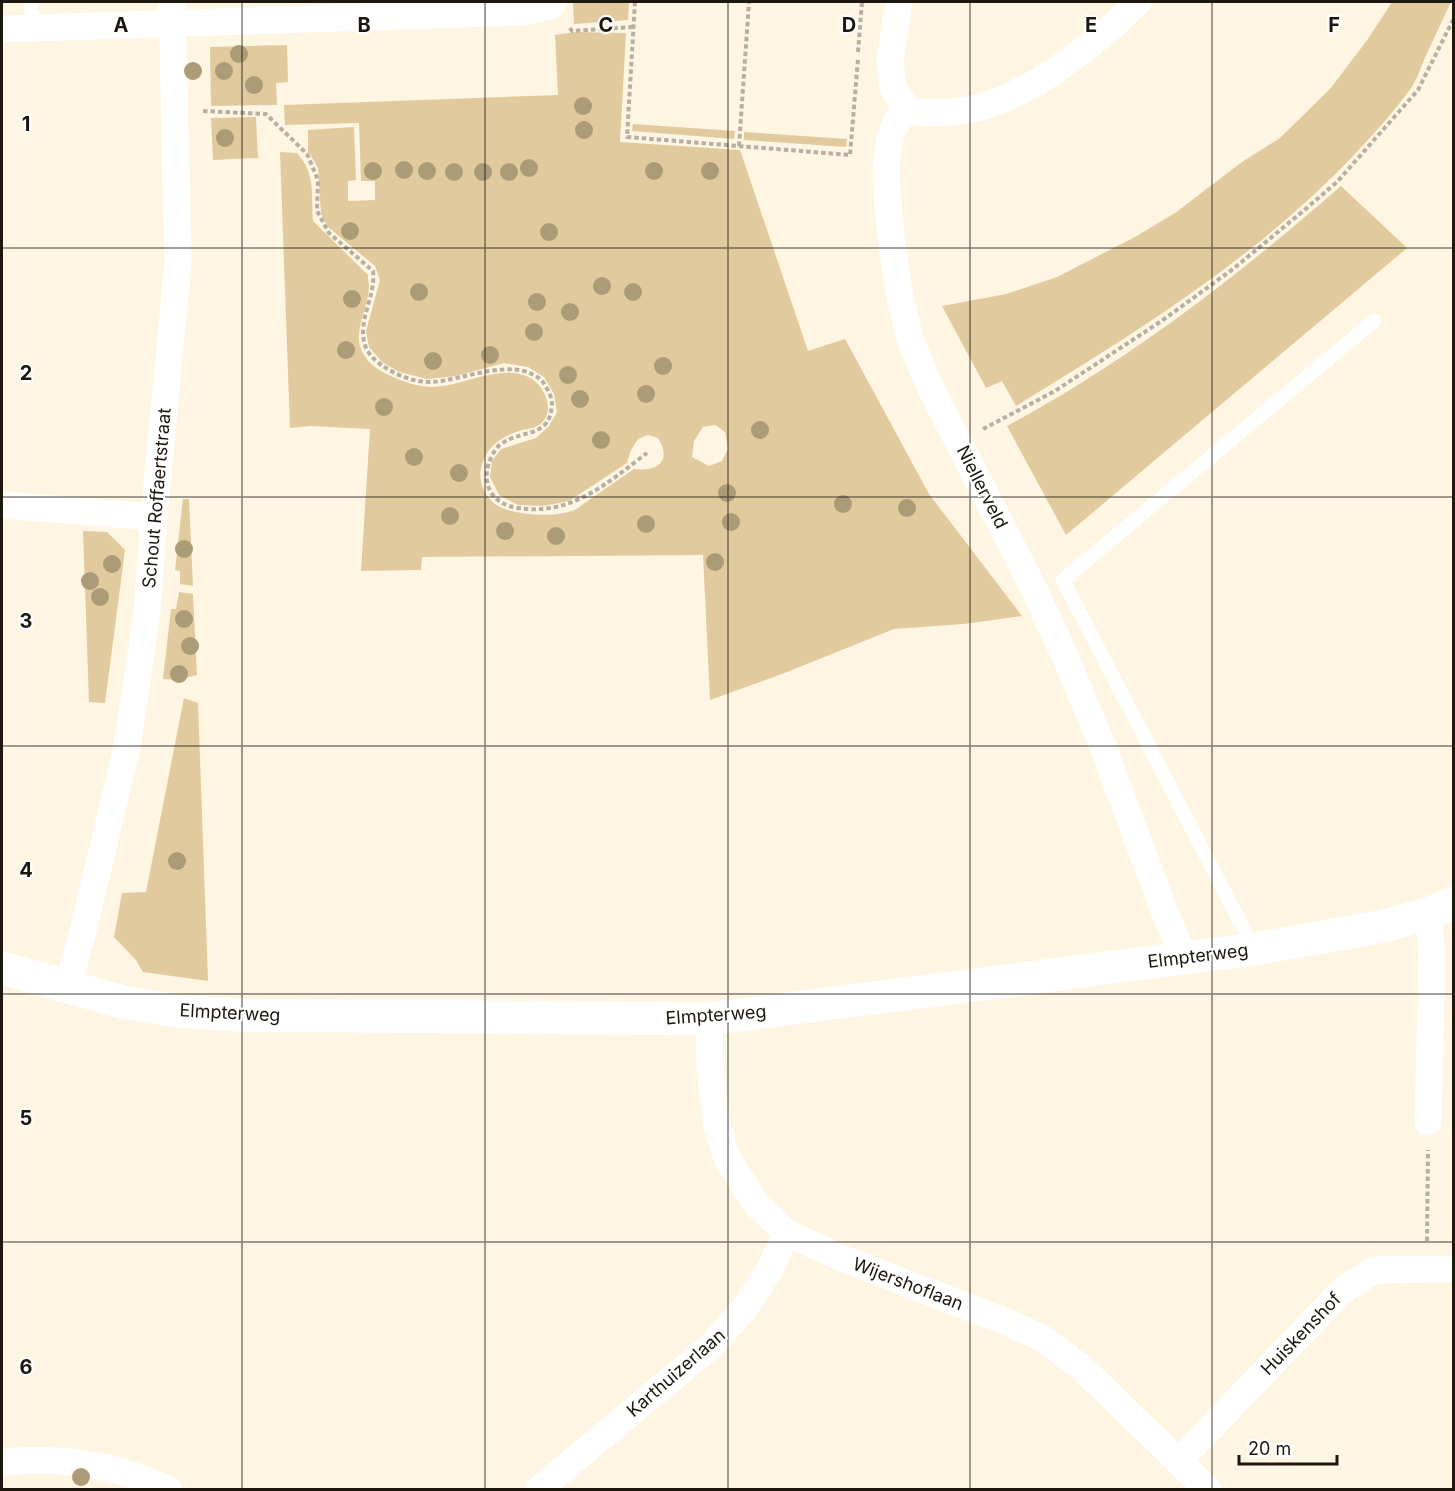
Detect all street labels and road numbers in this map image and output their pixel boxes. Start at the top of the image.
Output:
street label: Schout Roffaertstraat [138,407,175,589]
street label: Niellerveld [953,442,1012,532]
street label: Elmpterweg [1147,939,1249,972]
street label: Elmpterweg [179,999,281,1026]
street label: Elmpterweg [665,1001,767,1028]
street label: Wijershoflaan [850,1253,966,1314]
street label: Huiskenshof [1256,1288,1345,1379]
street label: Karthuizerlaan [622,1324,729,1421]

